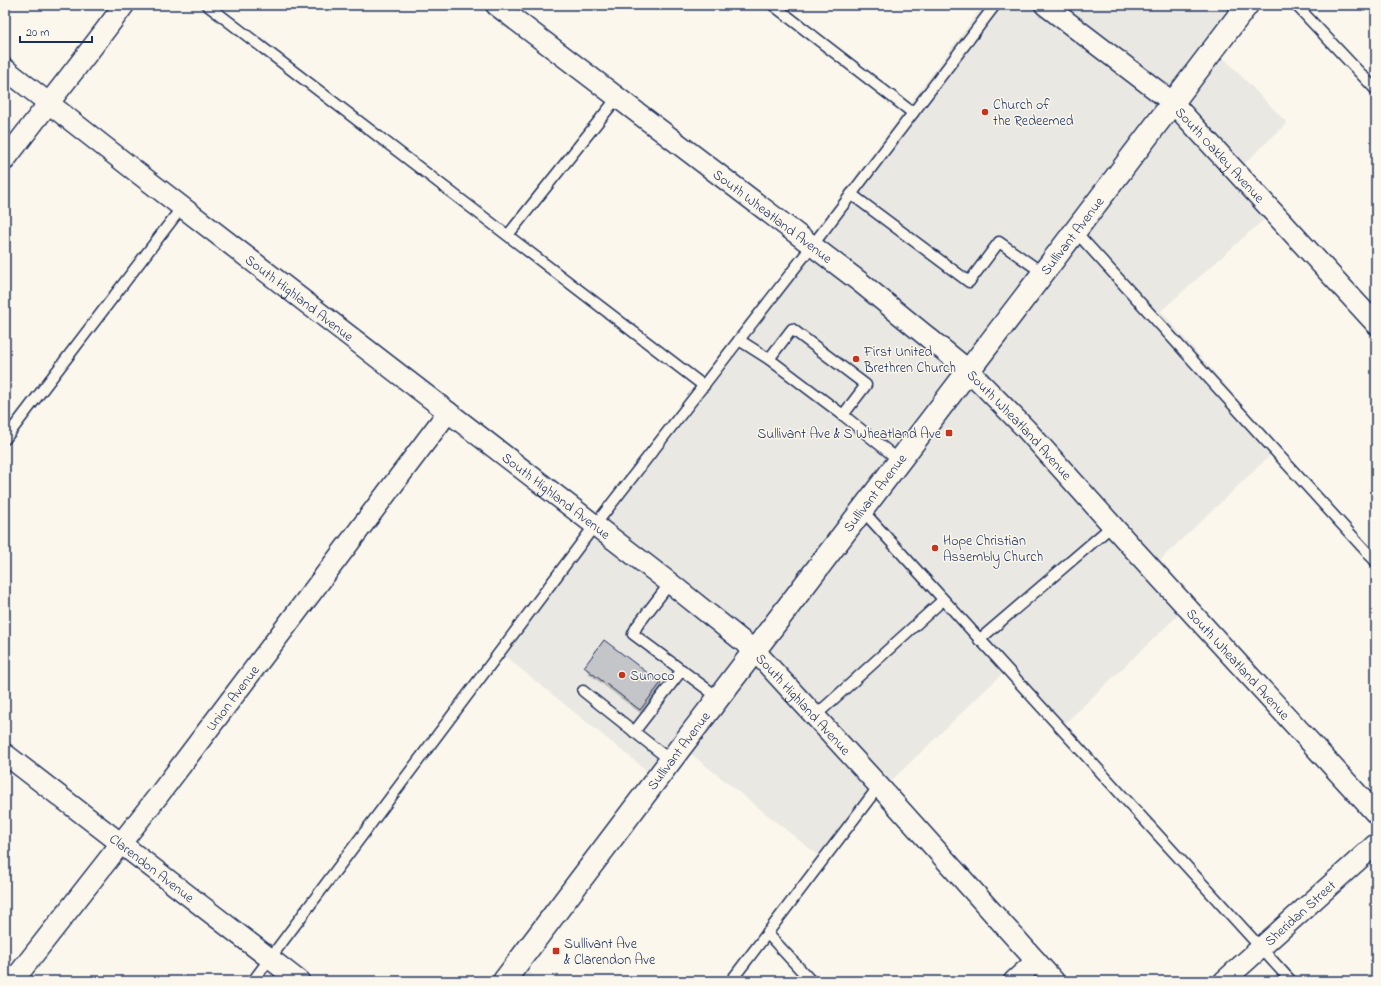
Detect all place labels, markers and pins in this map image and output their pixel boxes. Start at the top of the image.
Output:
place label: Church of the Redeemed [993,95,1074,132]
marker: Church of the Redeemed [980,107,990,117]
place label: First United Brethren Church [863,342,956,379]
marker: First United Brethren Church [851,354,861,364]
place label: Sullivant Ave & S Wheatland Ave [757,424,942,445]
marker: Sullivant Ave & S Wheatland Ave [944,428,954,438]
place label: Hope Christian Assembly Church [943,531,1043,569]
marker: Hope Christian Assembly Church [930,543,940,553]
place label: Sunoco [630,666,675,687]
marker: Sunoco [617,670,627,680]
place label: Sullivant Ave & Clarendon Ave [564,934,656,971]
marker: Sullivant Ave & Clarendon Ave [551,946,561,956]

